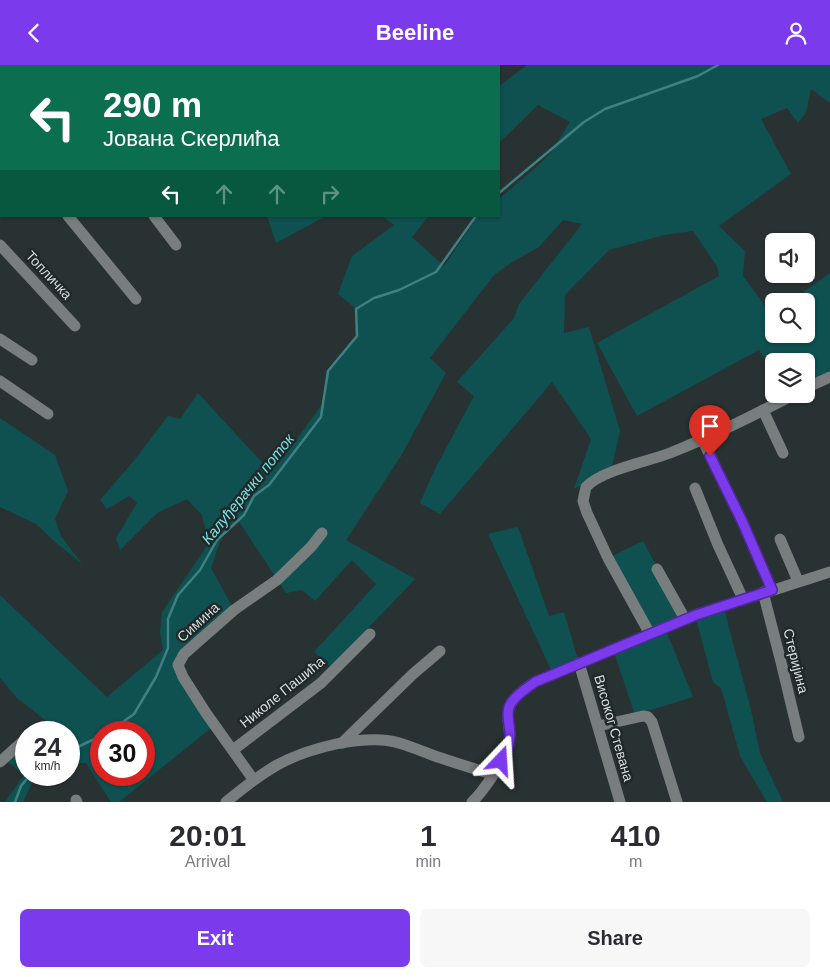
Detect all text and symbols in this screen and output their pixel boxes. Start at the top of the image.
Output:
icon: back [20,19,48,47]
icon: person [782,19,810,47]
text: Beeline [376,20,454,45]
icon: left [20,85,85,150]
text: 290 m [103,85,202,124]
text: Јована Скерлића [103,126,279,151]
icon: left [157,180,185,208]
icon: ahead [210,180,238,208]
icon: ahead [263,180,291,208]
icon: right [316,180,344,208]
map controls [765,233,815,403]
button: sound [765,233,815,283]
street label: Топличка [23,247,76,303]
button: search [765,293,815,343]
button: layers [765,353,815,403]
pin [689,405,731,456]
icon: arrive [696,412,724,440]
water label: Калуђерачки поток [198,429,298,547]
street label: Симина [174,599,222,645]
street label: Стеријина [780,627,812,695]
street label: Николе Пашића [237,653,328,731]
street label: Високог Стевана [591,673,637,783]
speed limit sign: 30 [90,721,155,786]
text: 24 [34,733,61,761]
position arrow [474,734,526,786]
text: km/h [34,759,61,773]
text: 20:01 [169,819,246,852]
text: 1 [420,819,437,852]
text: 410 [611,819,661,852]
text: Arrival [185,853,230,870]
text: min [415,853,441,870]
text: m [629,853,642,870]
button: Exit [20,909,410,967]
button: Share [420,909,810,967]

